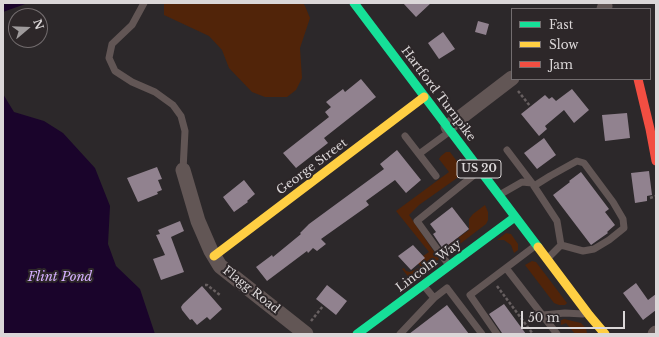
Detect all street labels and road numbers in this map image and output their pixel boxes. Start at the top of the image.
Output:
street label: Hartford Turnpike [398,44,478,144]
street label: George Street [274,136,350,198]
road number: US 20 [457,160,501,178]
street label: Lincoln Way [393,237,465,295]
street label: Flagg Road [220,263,282,317]

